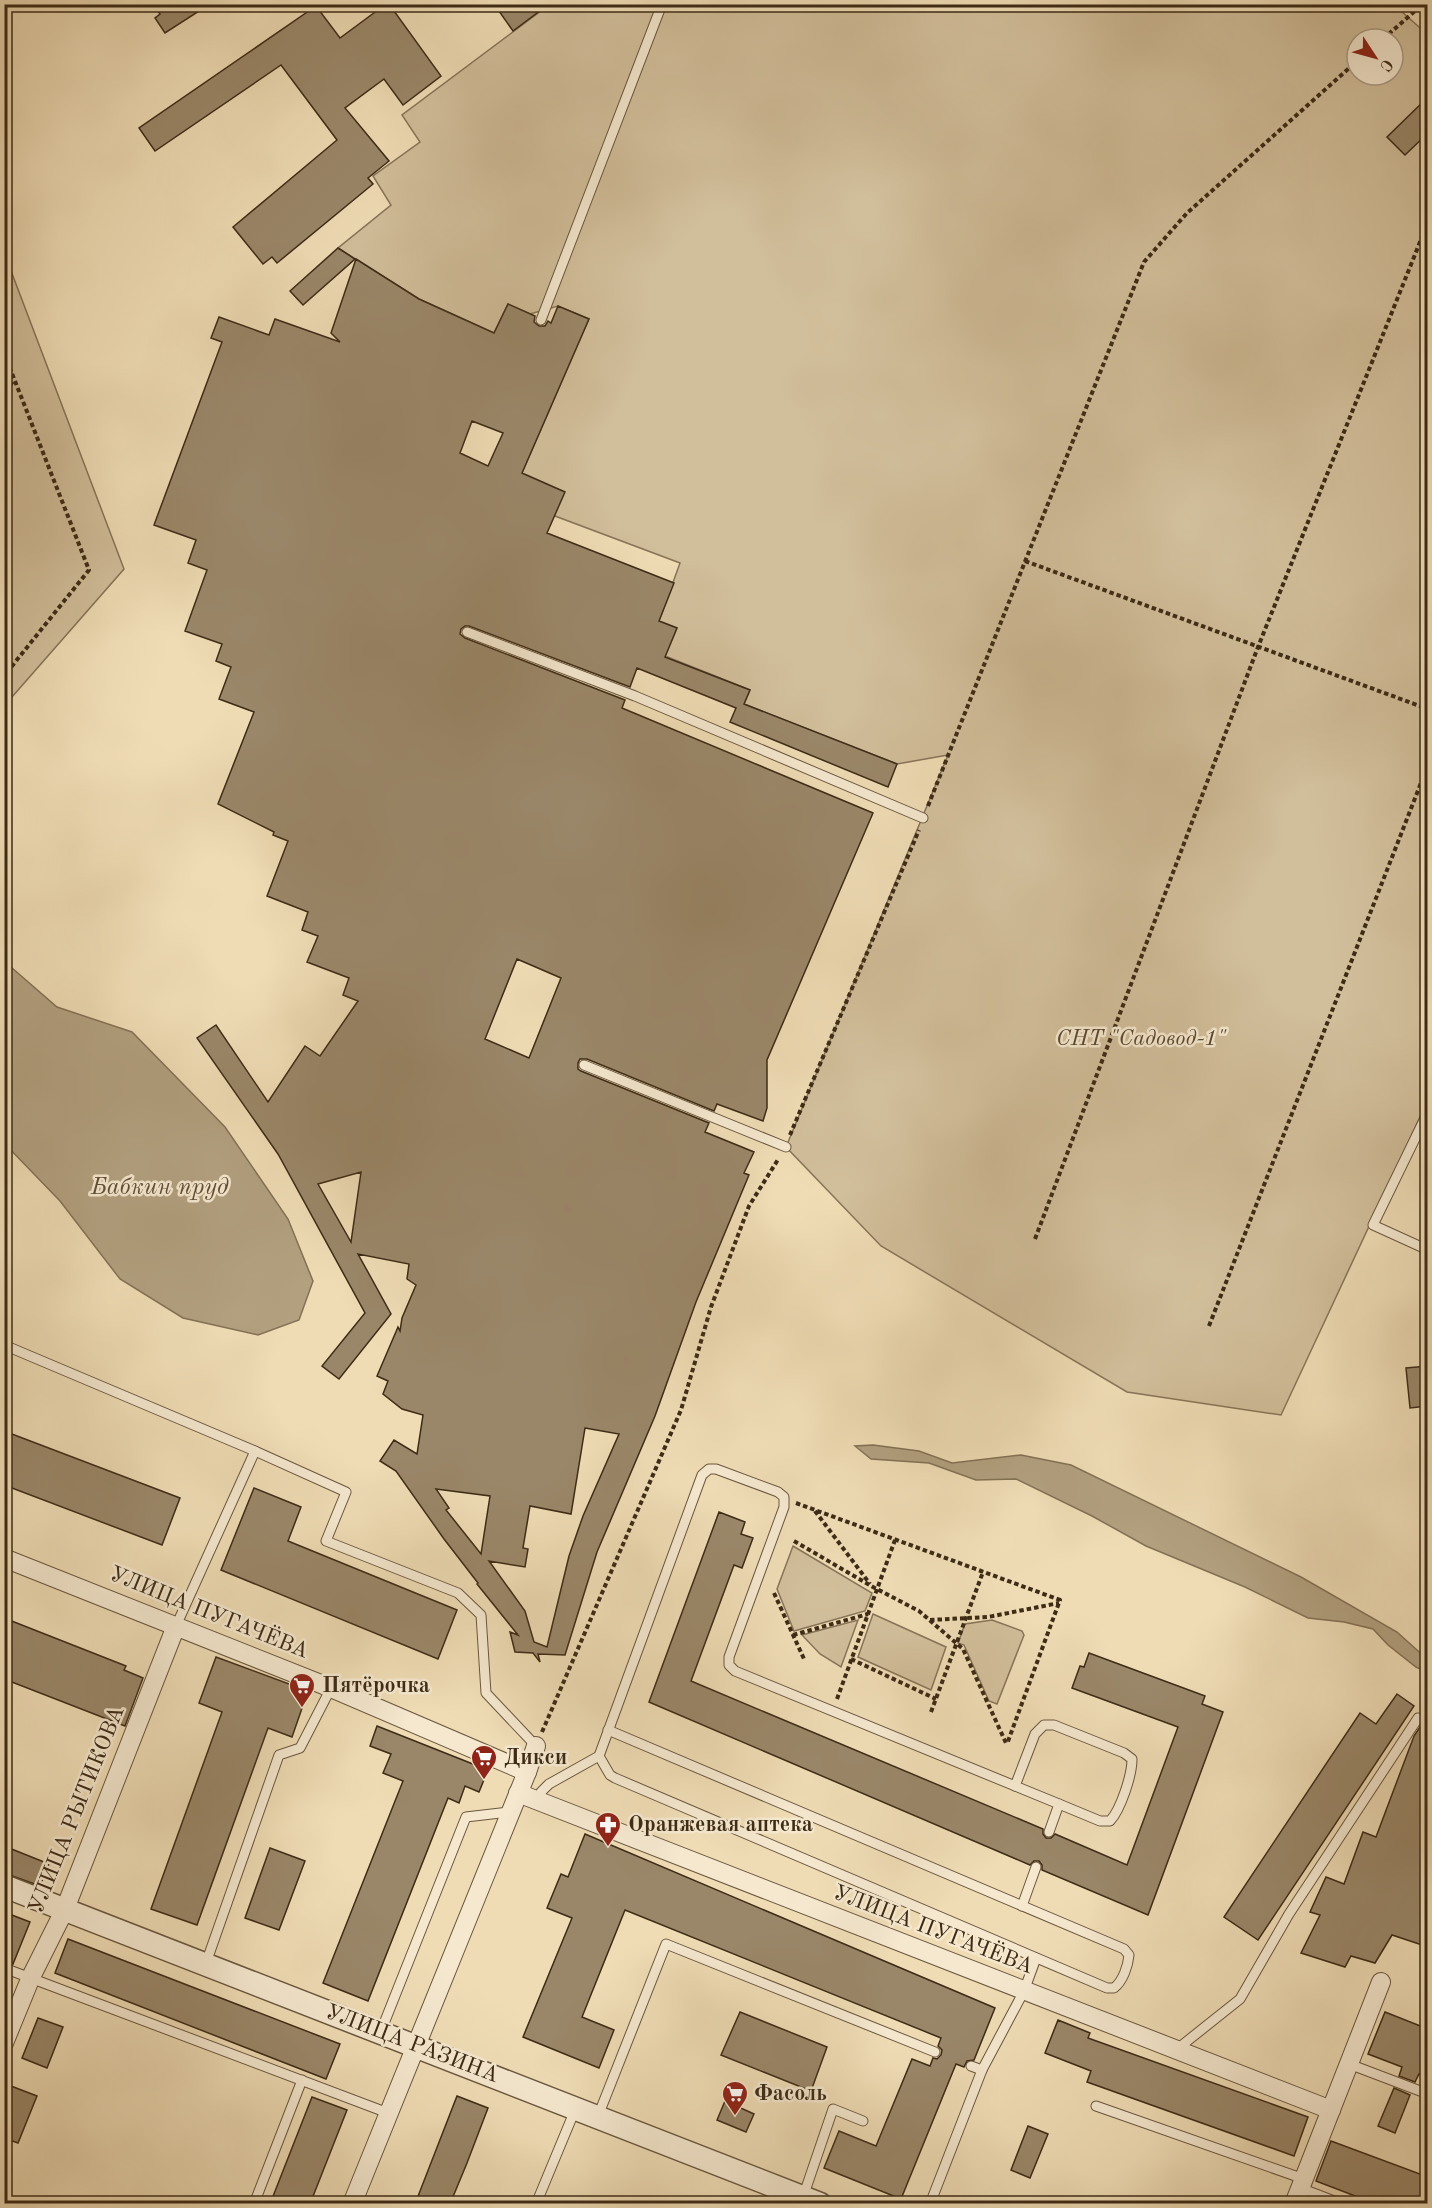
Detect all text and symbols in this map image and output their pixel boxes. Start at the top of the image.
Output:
north arrow [1345,27,1405,87]
text: С [1376,56,1395,74]
park label: СНТ "Садовод-1" [1056,1028,1227,1050]
water label: Бабкин пруд [90,1176,229,1200]
street label: УЛИЦА ПУГАЧЁВА [106,1560,313,1663]
supermarket icon: Пятёрочка [287,1671,317,1709]
place label: Пятёрочка [322,1675,430,1697]
street label: УЛИЦА РЫТИКОВА [25,1703,129,1917]
supermarket icon: Дикси [469,1743,499,1781]
place label: Дикси [504,1747,567,1769]
pharmacy icon: Оранжевая аптека [593,1810,623,1848]
place label: Оранжевая аптека [628,1814,813,1836]
street label: УЛИЦА ПУГАЧЁВА [830,1879,1037,1978]
street label: УЛИЦА РАЗИНА [322,2001,502,2087]
supermarket icon: Фасоль [720,2079,750,2117]
place label: Фасоль [754,2083,827,2105]

